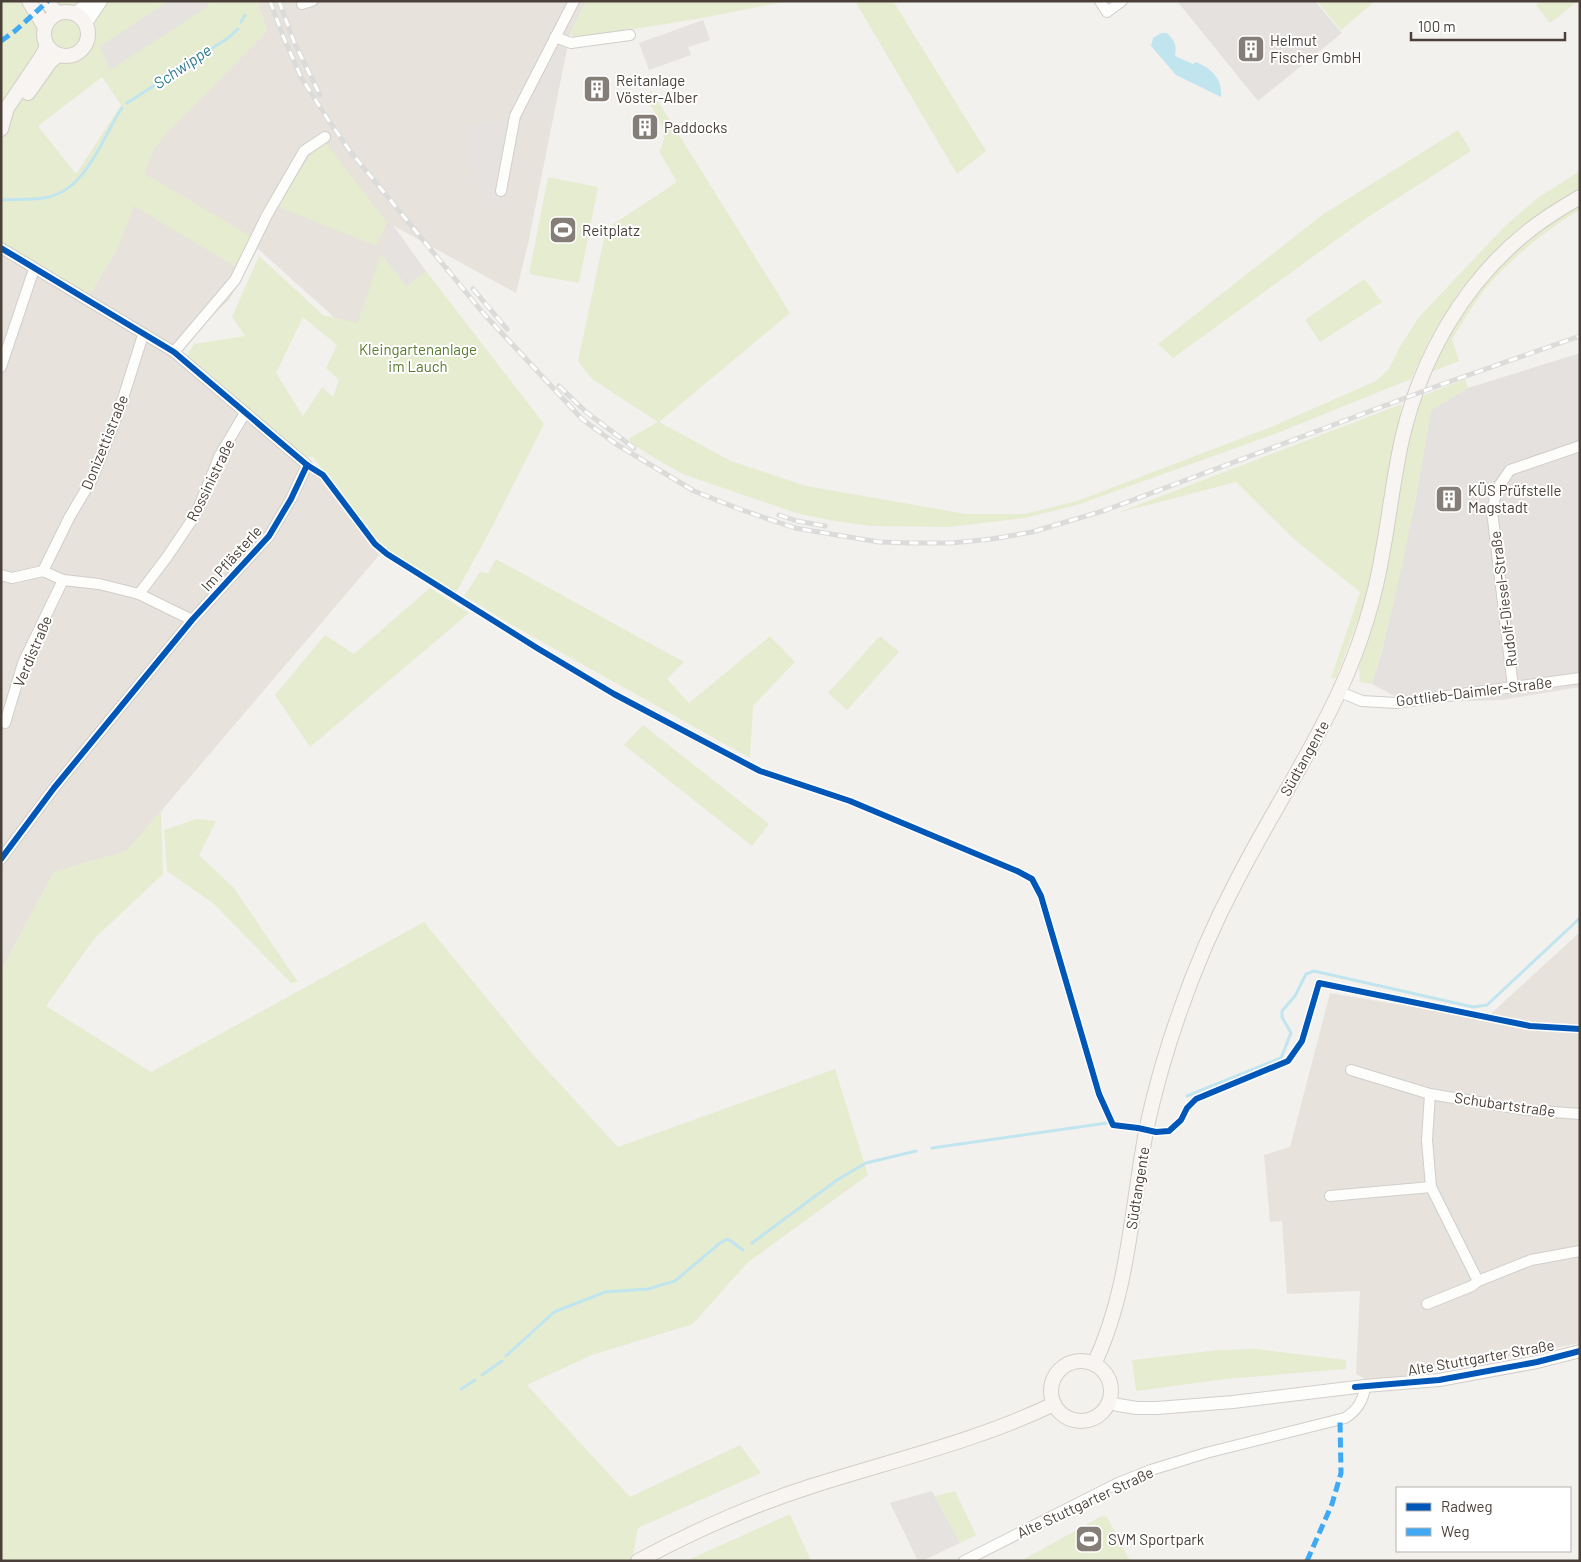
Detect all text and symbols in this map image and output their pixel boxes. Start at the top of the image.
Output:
scale bar [1411,10,1565,42]
text: 100 m [1418,17,1456,35]
place label: Helmut Fischer GmbH [1270,31,1361,66]
building icon: Helmut Fischer GmbH [1236,34,1266,64]
water label: Schwippe [149,40,215,92]
place label: Reitanlage Vöster-Alber [616,71,699,106]
building icon: Reitanlage Vöster-Alber [582,74,612,104]
building icon: Paddocks [630,112,660,142]
place label: Paddocks [664,118,728,136]
sports icon: Reitplatz [548,215,578,245]
place label: Reitplatz [582,221,640,239]
park label: Kleingartenanlage im Lauch [359,340,477,375]
street label: Donizettistraße [77,392,131,492]
street label: Rossinistraße [182,436,238,524]
place label: KÜS Prüfstelle Magstadt [1468,481,1561,516]
building icon: KÜS Prüfstelle Magstadt [1434,484,1464,514]
street label: Im Pflästerle [197,522,265,594]
street label: Rudolf-Diesel-Straße [1486,530,1520,668]
street label: Verdistraße [9,613,55,689]
street label: Gottlieb-Daimler-Straße [1395,673,1553,709]
street label: Südtangente [1276,717,1332,799]
street label: Schubartstraße [1453,1088,1557,1120]
street label: Südtangente [1122,1145,1152,1231]
street label: Alte Stuttgarter Straße [1406,1335,1556,1379]
street label: Alte Stuttgarter Straße [1014,1462,1156,1542]
legend [1396,1487,1571,1552]
text: Radweg [1441,1497,1493,1515]
text: Weg [1441,1522,1469,1540]
sports icon: SVM Sportpark [1074,1524,1104,1554]
place label: SVM Sportpark [1108,1530,1205,1548]

